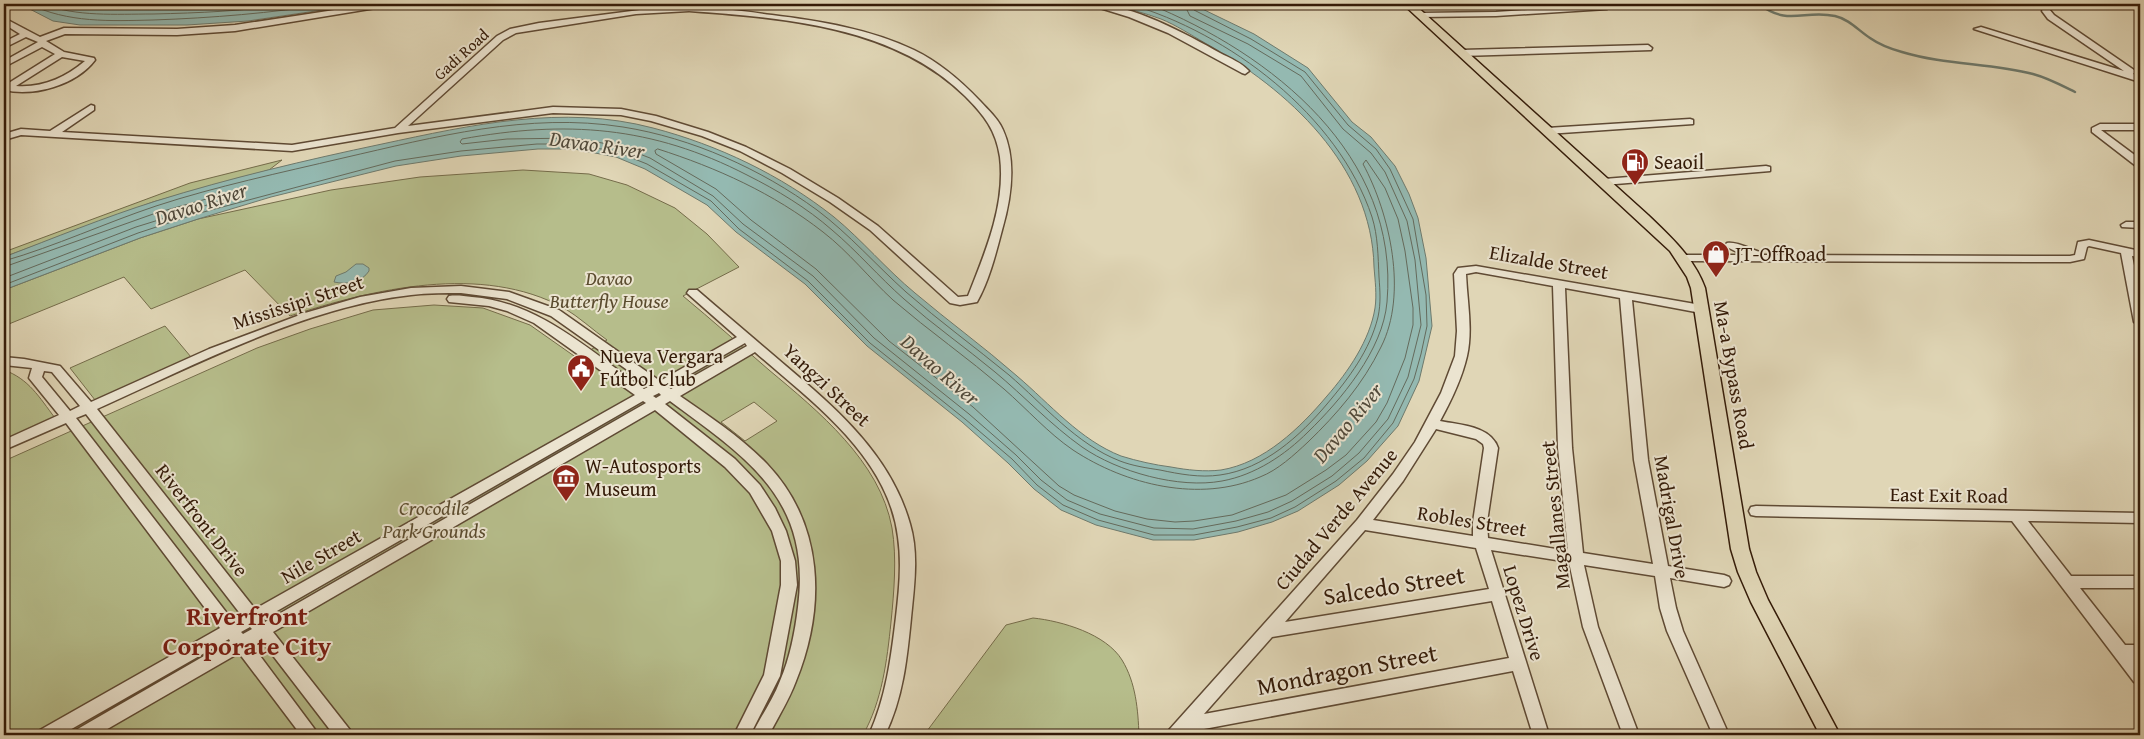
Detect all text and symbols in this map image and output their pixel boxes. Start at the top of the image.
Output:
street label: Gadi Road [428,22,494,85]
water label: Davao River [547,122,648,167]
fuel station icon: Seaoil [1620,147,1650,186]
place label: Seaoil [1654,147,1704,176]
water label: Davao River [150,174,252,233]
street label: Elizalde Street [1487,237,1611,286]
shop icon: JT-OffRoad [1701,239,1731,278]
place label: JT-OffRoad [1732,239,1827,268]
park label: Davao Butterfly House [549,263,668,315]
street label: Mississipi Street [228,267,367,336]
street label: Ma-a Bypass Road [1707,298,1762,452]
water label: Davao River [893,326,988,413]
street label: Yangzi Street [777,336,878,433]
place label: Nueva Vergara Fútbol Club [600,341,724,393]
public building icon: Nueva Vergara Fútbol Club [566,353,596,392]
water label: Davao River [1304,375,1391,470]
street label: Magallanes Street [1532,439,1577,591]
street label: Ciudad Verde Avenue [1267,441,1404,596]
place label: W-Autosports Museum [585,451,701,503]
street label: Madrigal Drive [1647,453,1698,581]
street label: Riverfront Drive [149,457,256,582]
museum icon: W-Autosports Museum [551,463,581,502]
street label: East Exit Road [1890,479,2009,510]
park label: Crocodile Park Grounds [381,493,486,545]
street label: Robles Street [1415,498,1529,543]
street label: Nile Street [275,521,366,590]
street label: Salcedo Street [1321,557,1468,614]
street label: Lopez Drive [1496,562,1553,664]
district label: Riverfront Corporate City [163,596,332,665]
street label: Mondragon Street [1254,635,1441,704]

